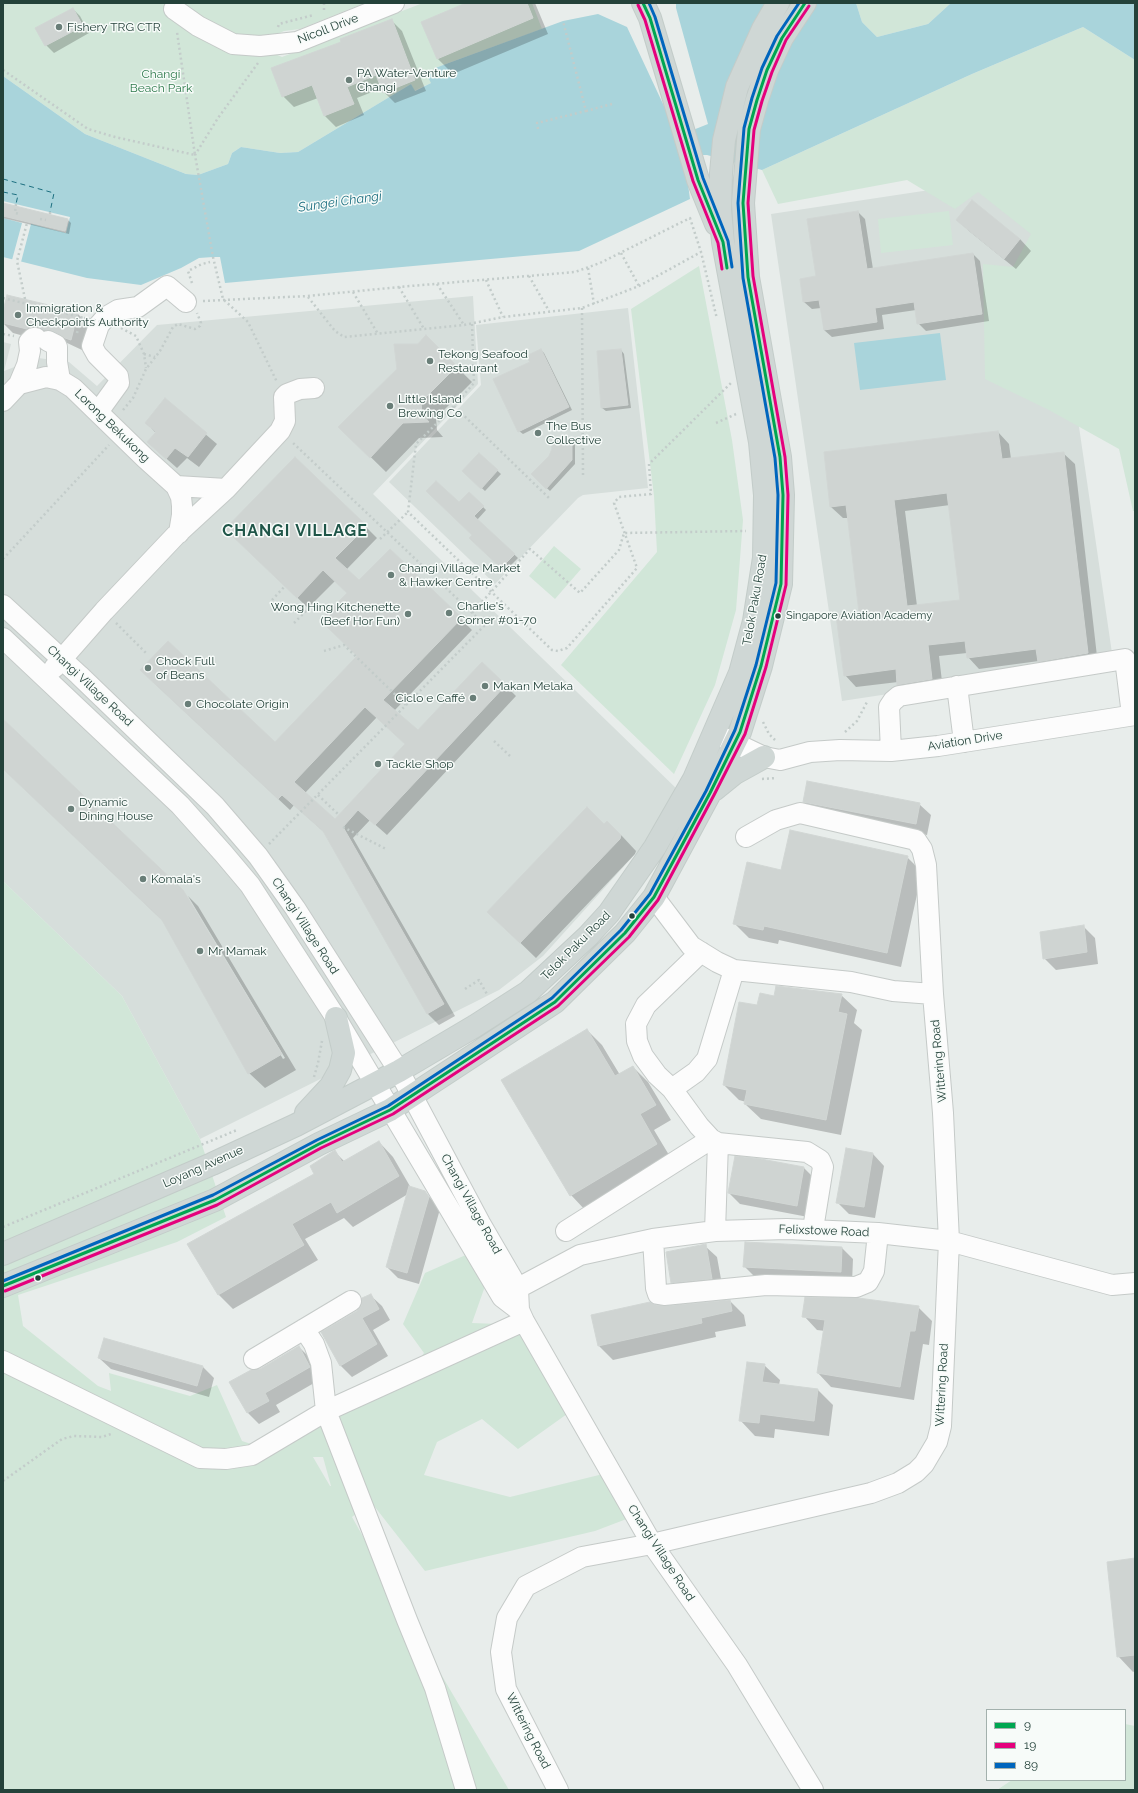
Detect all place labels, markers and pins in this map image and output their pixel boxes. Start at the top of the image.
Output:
place label: Fishery TRG CTR [67,20,160,34]
marker: Fishery TRG CTR [54,22,64,32]
place label: PA Water-Venture Changi [357,66,456,94]
marker: PA Water-Venture Changi [344,75,354,85]
place label: Immigration & Checkpoints Authority [26,301,149,329]
marker: Immigration & Checkpoints Authority [13,310,23,320]
place label: Tekong Seafood Restaurant [438,347,528,375]
marker: Tekong Seafood Restaurant [425,356,435,366]
place label: Little Island Brewing Co [398,392,462,420]
marker: Little Island Brewing Co [385,401,395,411]
place label: The Bus Collective [546,419,601,447]
marker: The Bus Collective [533,428,543,438]
place label: Changi Village Market & Hawker Centre [399,561,520,589]
marker: Changi Village Market & Hawker Centre [386,570,396,580]
place label: Charlie's Corner #01-70 [457,599,537,627]
place label: Wong Hing Kitchenette (Beef Hor Fun) [271,600,400,628]
marker: Charlie's Corner #01-70 [444,608,454,618]
marker: Wong Hing Kitchenette (Beef Hor Fun) [403,609,413,619]
place label: Singapore Aviation Academy [786,609,932,623]
marker: Singapore Aviation Academy [773,611,783,621]
place label: Chock Full of Beans [156,654,215,682]
marker: Chock Full of Beans [143,663,153,673]
place label: Makan Melaka [493,679,573,693]
marker: Makan Melaka [480,681,490,691]
place label: Ciclo e Caffé [395,691,465,705]
marker: Ciclo e Caffé [468,693,478,703]
place label: Chocolate Origin [196,697,289,711]
marker: Chocolate Origin [183,699,193,709]
place label: Tackle Shop [386,757,454,771]
marker: Tackle Shop [373,759,383,769]
place label: Dynamic Dining House [79,795,153,823]
marker: Dynamic Dining House [66,804,76,814]
place label: Komala's [151,872,201,886]
marker: Komala's [138,874,148,884]
unlabelled marker [627,911,637,921]
place label: Mr Mamak [208,944,267,958]
marker: Mr Mamak [195,946,205,956]
unlabelled marker [33,1273,43,1283]

